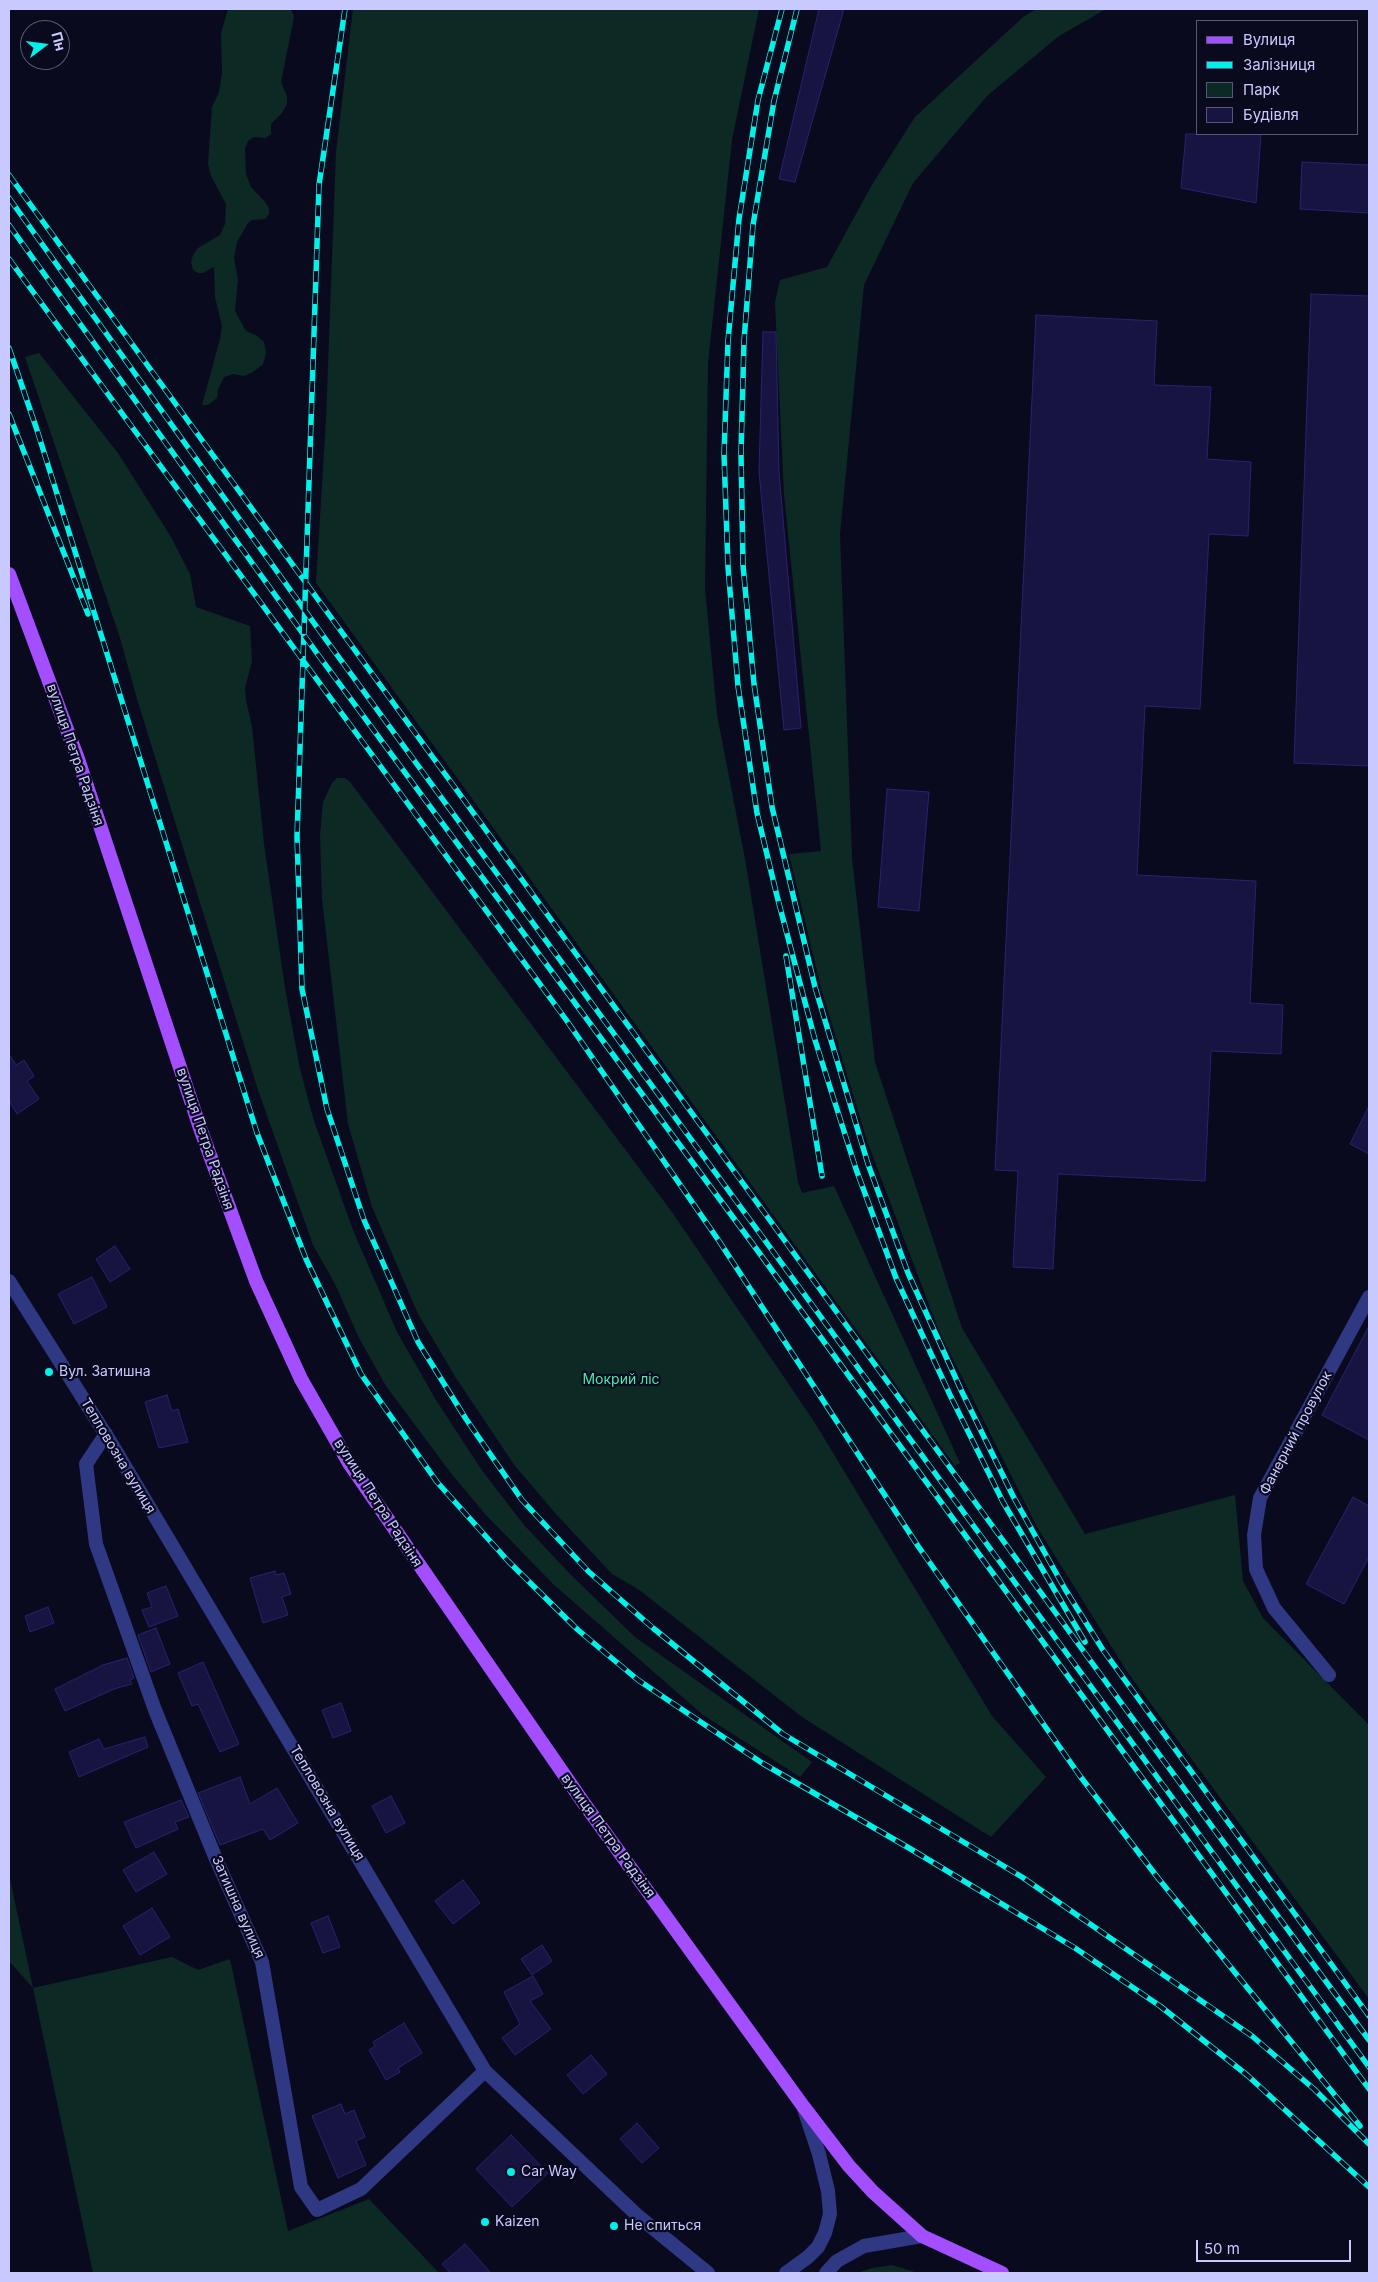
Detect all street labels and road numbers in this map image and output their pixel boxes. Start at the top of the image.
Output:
street label: вулиця Петра Радзіня [43,682,107,828]
street label: вулиця Петра Радзіня [173,1066,237,1212]
street label: Фанерний провулок [1256,1368,1336,1498]
street label: Тепловозна вулиця [77,1395,159,1517]
street label: вулиця Петра Радзіня [330,1436,426,1570]
street label: Тепловозна вулиця [286,1742,368,1864]
street label: вулиця Петра Радзіня [557,1771,659,1901]
street label: Затишна вулиця [208,1853,268,1961]

